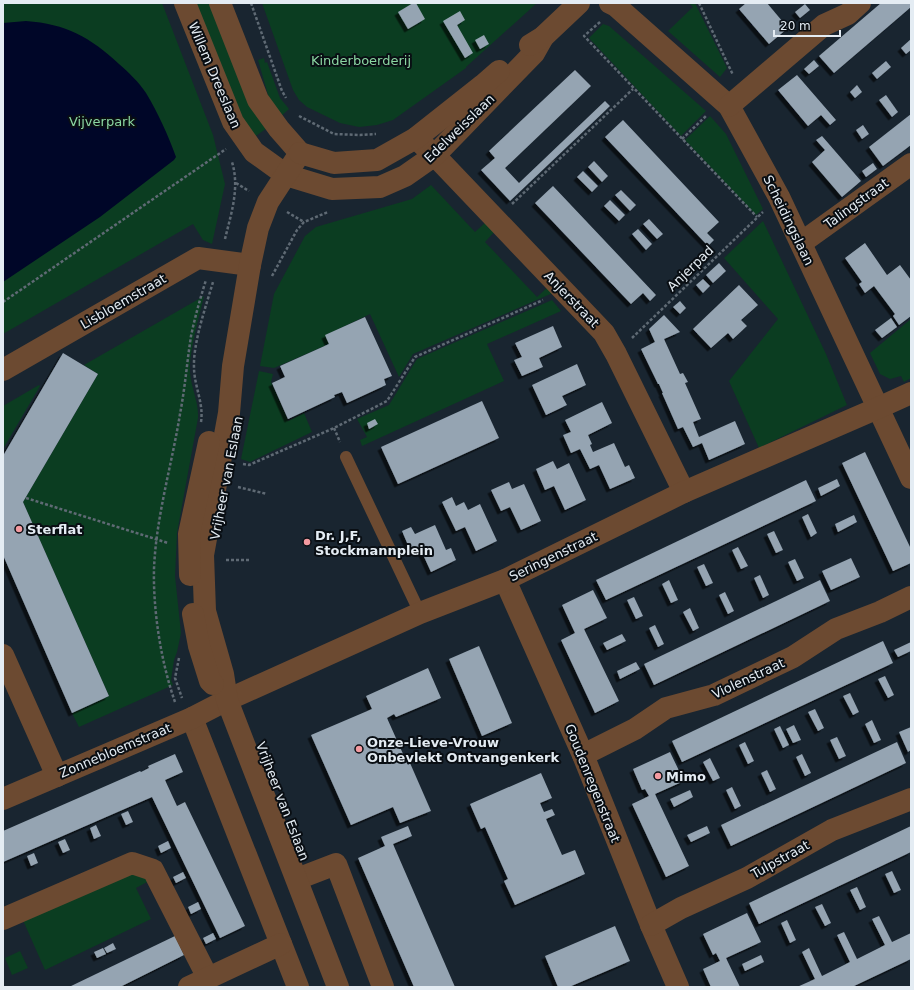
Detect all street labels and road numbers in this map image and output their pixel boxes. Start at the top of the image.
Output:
street label: Willem Dreeslaan [185,20,244,131]
street label: Edelweisslaan [421,91,498,166]
street label: Scheidingslaan [760,173,817,268]
street label: Talingstraat [820,175,891,232]
street label: Anjerpad [664,243,717,294]
street label: Anjerstraat [541,268,602,331]
street label: Lisbloemstraat [78,271,169,332]
street label: Vrijheer van Eslaan [207,415,246,541]
street label: Seringenstraat [507,529,600,584]
street label: Violenstraat [710,655,787,702]
street label: Zonnebloemstraat [57,720,173,781]
street label: Goudenregenstraat [562,722,623,845]
street label: Vrijheer van Eslaan [253,740,312,863]
street label: Tulpstraat [748,837,812,882]

